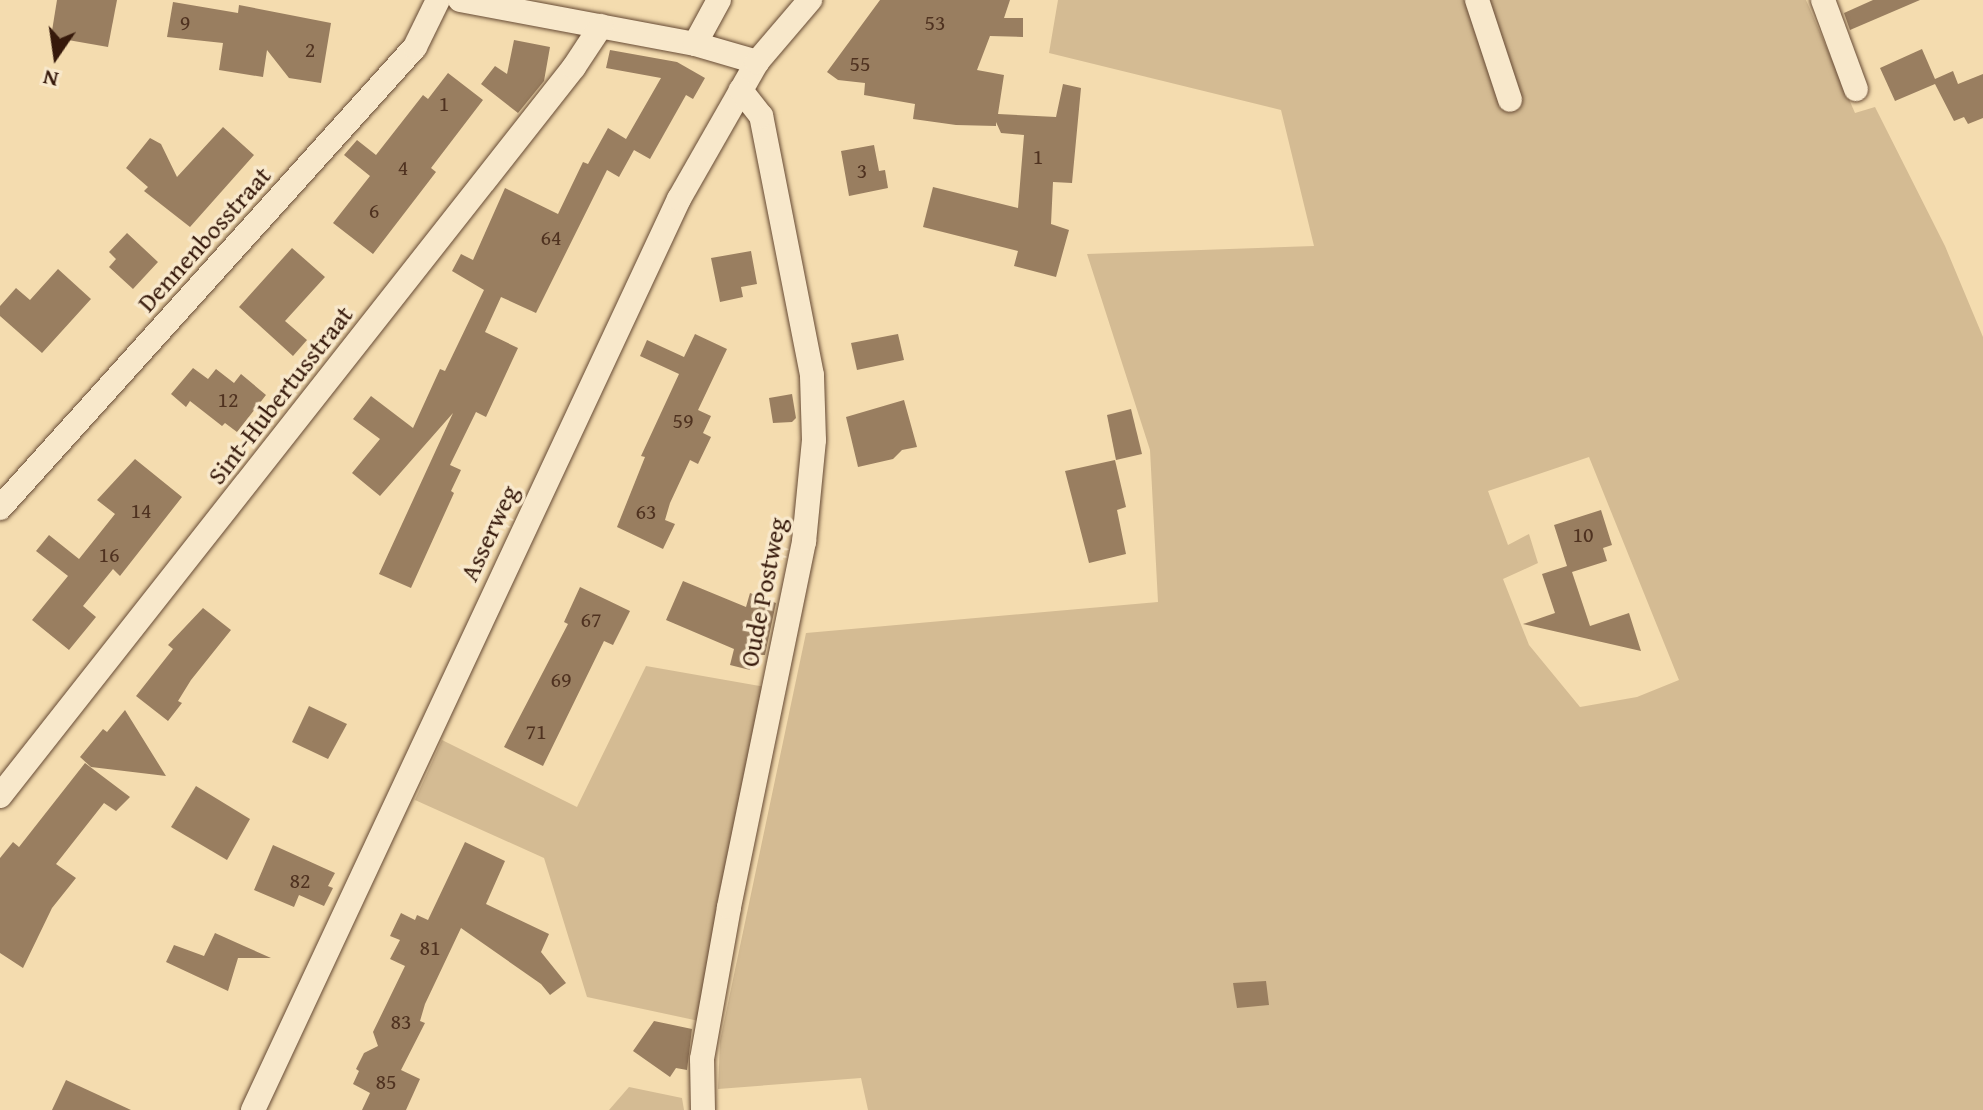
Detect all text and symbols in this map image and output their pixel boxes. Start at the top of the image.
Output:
house number: 9 [180,10,190,36]
house number: 53 [924,10,946,36]
north arrow [16,16,96,96]
house number: 2 [305,37,315,63]
house number: 55 [849,51,871,77]
text: N [40,62,61,97]
house number: 1 [439,91,449,117]
house number: 1 [1033,144,1043,170]
house number: 4 [398,155,408,181]
house number: 3 [857,158,867,184]
street label: Dennenbosstraat [131,160,277,318]
house number: 6 [369,198,379,224]
house number: 64 [540,225,562,251]
street label: Sint-Hubertusstraat [201,300,359,490]
house number: 12 [217,387,239,413]
house number: 59 [672,408,694,434]
street label: Asserweg [453,480,525,586]
house number: 14 [130,498,152,524]
house number: 63 [635,499,657,525]
street label: Oude Postweg [733,515,793,669]
house number: 10 [1572,522,1594,548]
house number: 16 [98,542,120,568]
house number: 67 [580,607,602,633]
house number: 69 [550,667,572,693]
house number: 71 [525,719,547,745]
house number: 82 [289,868,311,894]
house number: 81 [419,935,441,961]
house number: 83 [390,1009,412,1035]
house number: 85 [375,1069,397,1095]

